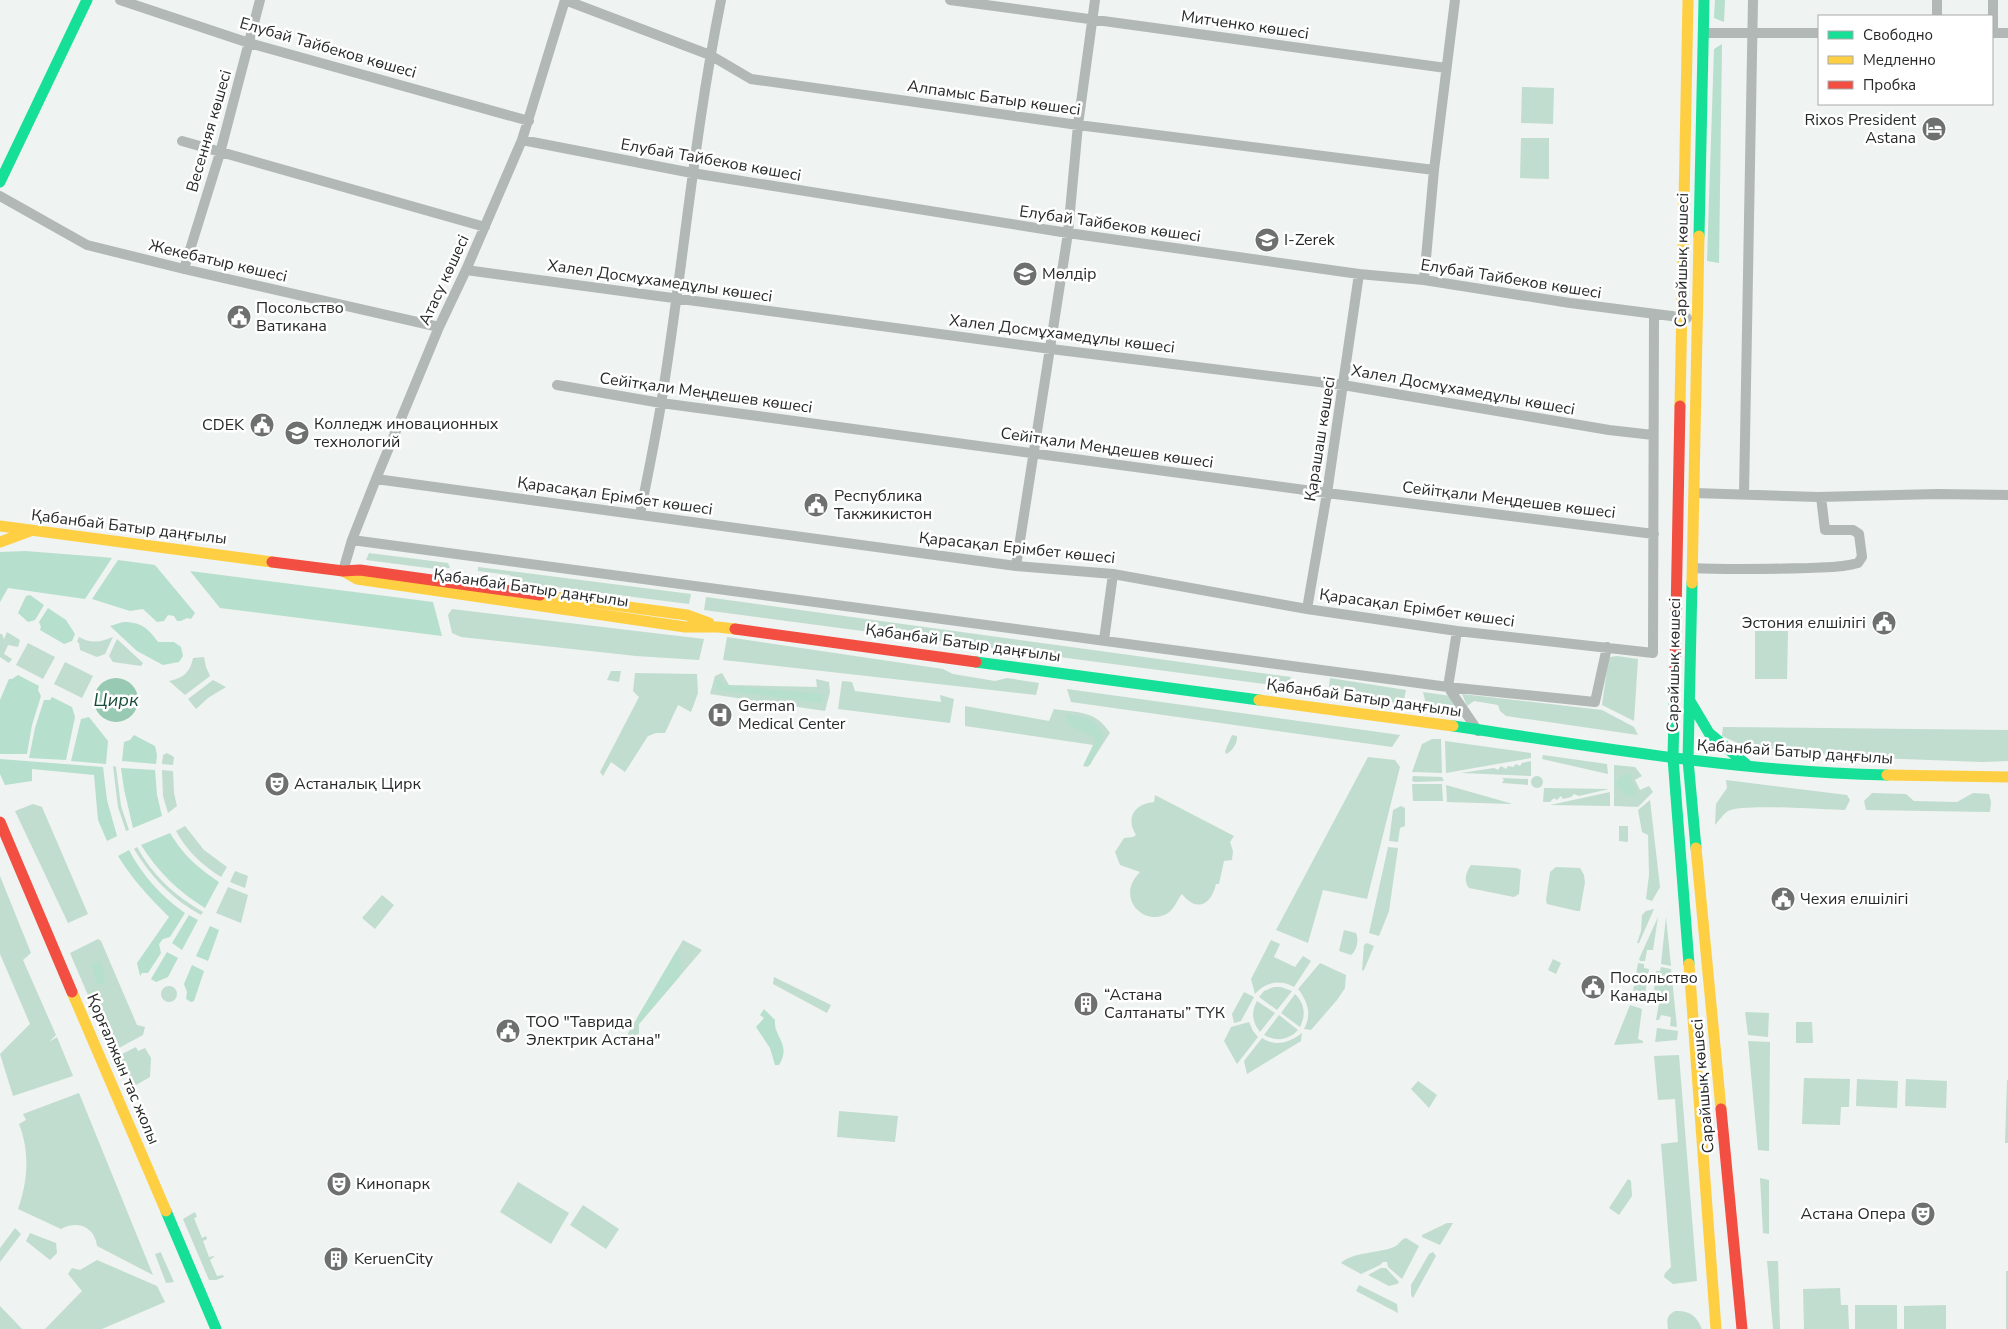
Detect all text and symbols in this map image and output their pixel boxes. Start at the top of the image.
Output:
street label: Митченко көшесі [1180,5,1310,45]
street label: Елубай Тайбеков көшесі [237,12,419,84]
legend [1818,15,1993,105]
text: Свободно [1863,25,1933,45]
text: Медленно [1863,50,1936,70]
street label: Весенняя көшесі [181,67,237,195]
street label: Алпамыс Батыр көшесі [906,75,1082,121]
text: Пробка [1863,75,1916,95]
place label: Rixos President Astana [1805,109,1916,149]
hotel icon: Rixos President Astana [1921,116,1947,142]
street label: Елубай Тайбеков көшесі [619,133,803,187]
street label: Сарайшық көшесі [1670,192,1694,328]
street label: Елубай Тайбеков көшесі [1018,200,1202,248]
school or university icon: I-Zerek [1254,227,1280,253]
place label: I-Zerek [1284,229,1336,251]
street label: Атасу көшесі [413,231,475,329]
street label: Жекебатыр көшесі [147,234,289,288]
street label: Халел Досмұхамедұлы көшесі [546,254,774,308]
street label: Елубай Тайбеков көшесі [1419,254,1603,304]
school or university icon: Мөлдір [1012,261,1038,287]
place label: Мөлдір [1042,263,1097,285]
place label: Посольство Ватикана [256,297,344,337]
public building icon: Посольство Ватикана [226,304,252,330]
street label: Халел Досмұхамедұлы көшесі [948,309,1176,359]
street label: Халел Досмұхамедұлы көшесі [1349,359,1577,421]
street label: Сейітқали Меңдешев көшесі [598,367,814,419]
street label: Қарашаш көшесі [1299,375,1341,503]
public building icon: CDEK [249,412,275,438]
place label: Колледж иновационных технологий [314,413,499,453]
place label: CDEK [202,414,245,436]
school or university icon: Колледж иновационных технологий [284,420,310,446]
street label: Сейітқали Меңдешев көшесі [999,422,1215,474]
street label: Қарасақал Ерімбет көшесі [516,471,714,521]
street label: Сейітқали Меңдешев көшесі [1401,476,1617,524]
place label: Республика Такжикистон [834,485,932,525]
public building icon: Республика Такжикистон [803,492,829,518]
street label: Қабанбай Батыр даңғылы [30,504,228,550]
street label: Қарасақал Ерімбет көшесі [918,527,1116,569]
street label: Қабанбай Батыр даңғылы [432,563,630,613]
street label: Қарасақал Ерімбет көшесі [1318,583,1516,633]
street label: Сарайшық көшесі [1662,597,1686,733]
public building icon: Эстония елшілігі [1871,610,1897,636]
place label: Эстония елшілігі [1742,612,1866,634]
street label: Қабанбай Батыр даңғылы [864,618,1062,668]
street label: Қабанбай Батыр даңғылы [1265,673,1463,723]
water label: Цирк [94,688,139,712]
place label: German Medical Center [738,695,846,735]
hospital icon: German Medical Center [707,702,733,728]
street label: Қабанбай Батыр даңғылы [1696,734,1894,770]
theatre icon: Астаналық Цирк [264,771,290,797]
place label: Астаналық Цирк [294,773,421,795]
public building icon: Чехия елшілігі [1770,886,1796,912]
place label: Чехия елшілігі [1800,888,1908,910]
place label: Посольство Канады [1610,967,1698,1007]
public building icon: Посольство Канады [1580,974,1606,1000]
place label: “Астана Салтанаты” ТҮК [1104,984,1226,1024]
street label: Қорғалжын тас жолы [81,990,165,1148]
building icon: “Астана Салтанаты” ТҮК [1073,991,1099,1017]
place label: ТОО "Таврида Электрик Астана" [526,1011,661,1051]
public building icon: ТОО "Таврида Электрик Астана" [495,1018,521,1044]
street label: Сарайшық көшесі [1686,1018,1720,1154]
theatre icon: Кинопарк [326,1171,352,1197]
place label: Кинопарк [356,1173,431,1195]
theatre icon: Астана Опера [1910,1201,1936,1227]
place label: Астана Опера [1801,1203,1906,1225]
building icon: KeruenCity [323,1246,349,1272]
place label: KeruenCity [354,1248,434,1270]

